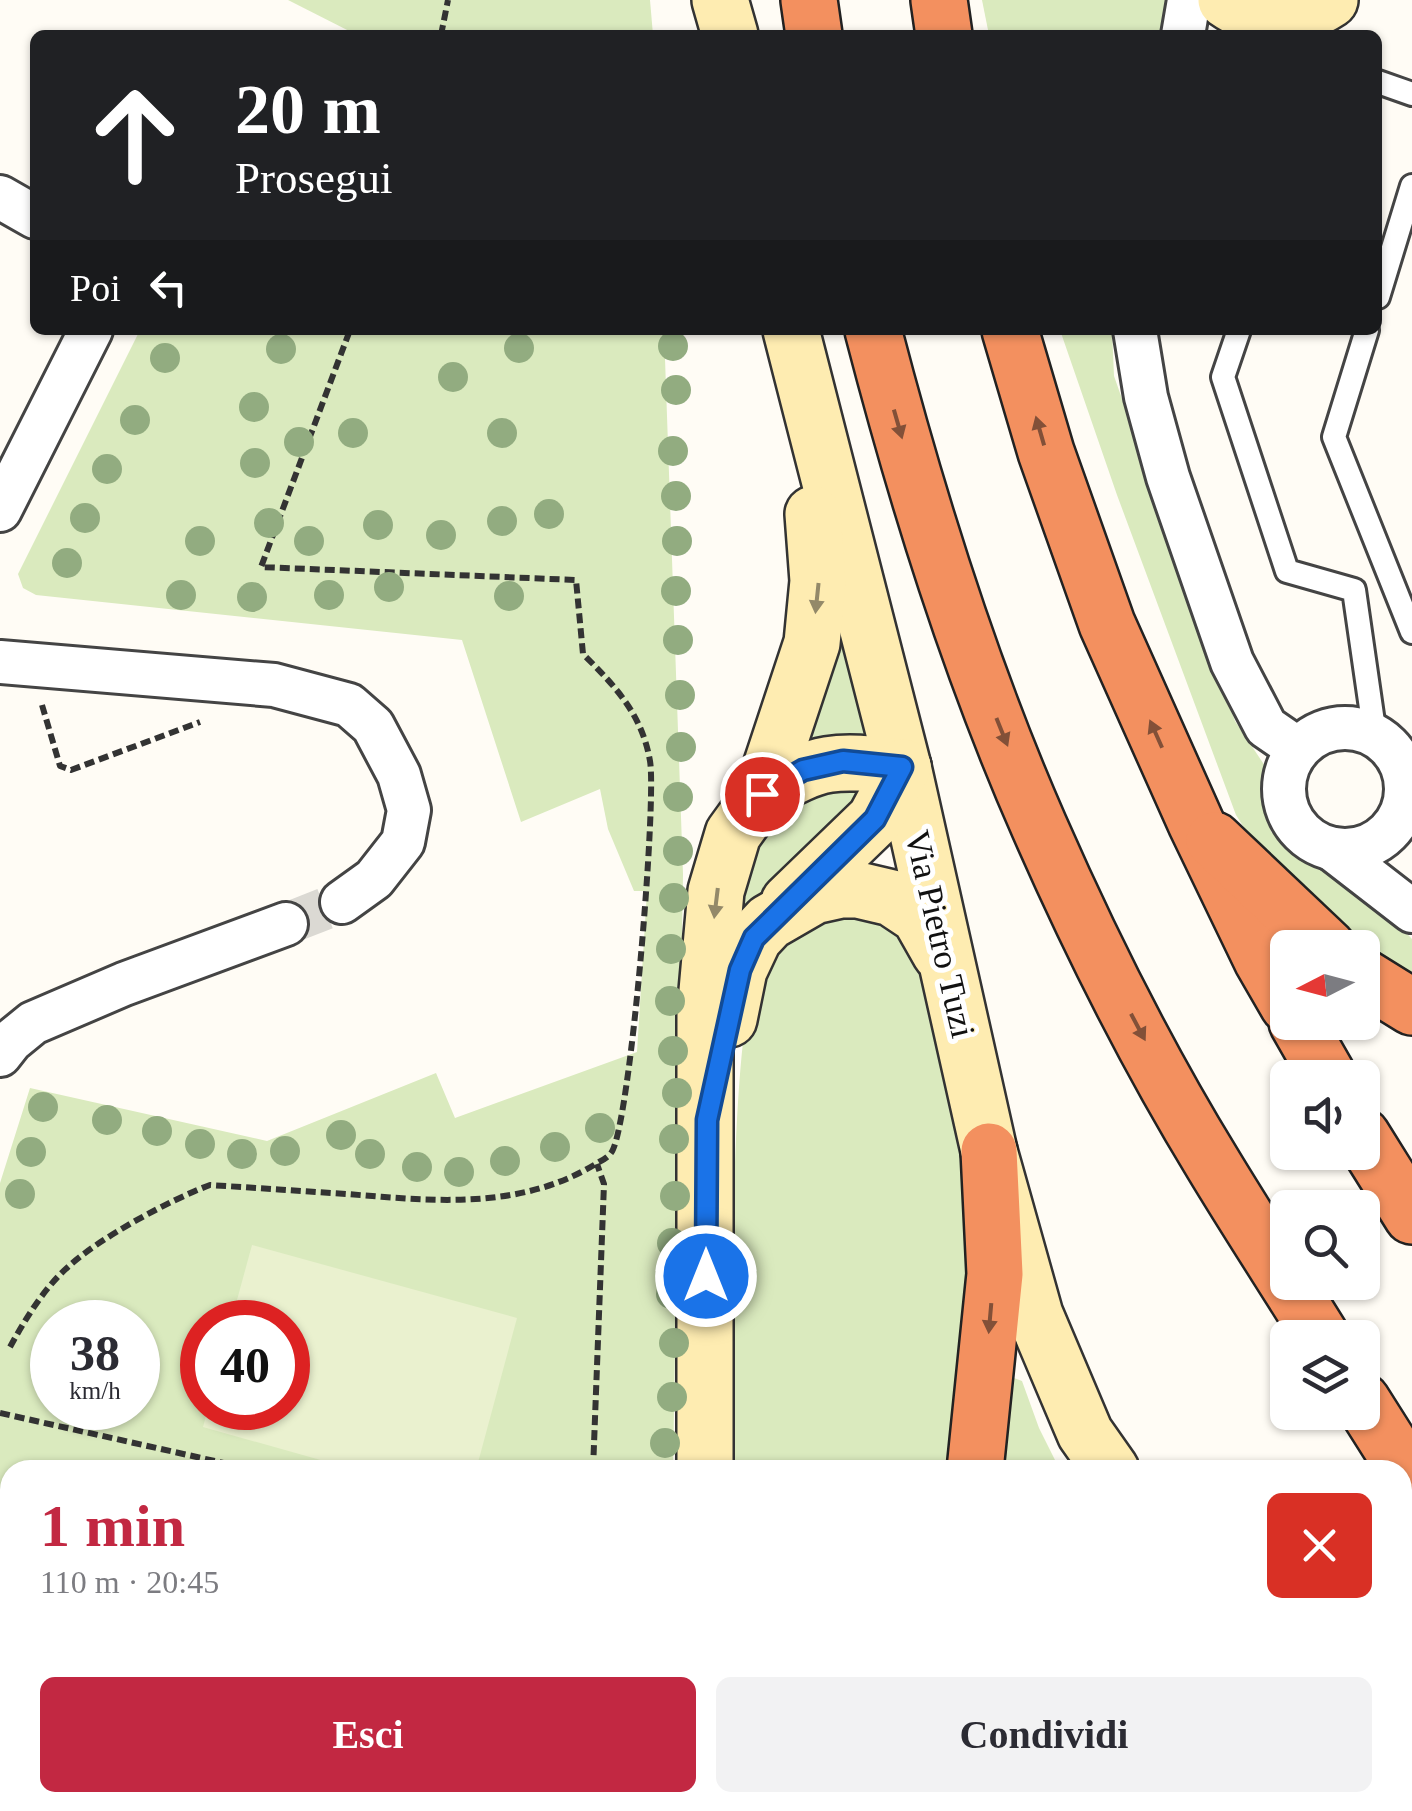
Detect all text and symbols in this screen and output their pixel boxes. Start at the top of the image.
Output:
icon: ahead [70,70,200,200]
text: 20 m [235,71,381,148]
text: Prosegui [235,153,393,203]
icon: left [141,260,196,315]
text: Poi [70,267,121,309]
one-way arrow [891,409,906,440]
one-way arrow [1032,415,1047,446]
one-way arrow [808,583,824,615]
one-way arrow [994,717,1010,747]
one-way arrow [1148,719,1164,749]
pin [720,752,805,837]
icon: arrive [735,767,790,822]
street label: Via Pietro Tuzi [897,826,983,1042]
one-way arrow [708,888,724,919]
north arrow [1270,930,1380,1040]
map controls [1270,930,1380,1430]
one-way arrow [1129,1012,1146,1041]
button: sound [1270,1060,1380,1170]
button: search [1270,1190,1380,1300]
position arrow [654,1224,758,1328]
speed limit sign: 40 [180,1300,310,1430]
one-way arrow [982,1303,998,1334]
button: layers [1270,1320,1380,1430]
text: 38 [70,1325,120,1381]
text: km/h [69,1377,121,1404]
text: 1 min [40,1493,185,1559]
button: close [1267,1493,1372,1598]
text: 110 m · 20:45 [40,1564,219,1600]
button: Esci [40,1677,696,1792]
button: Condividi [716,1677,1372,1792]

